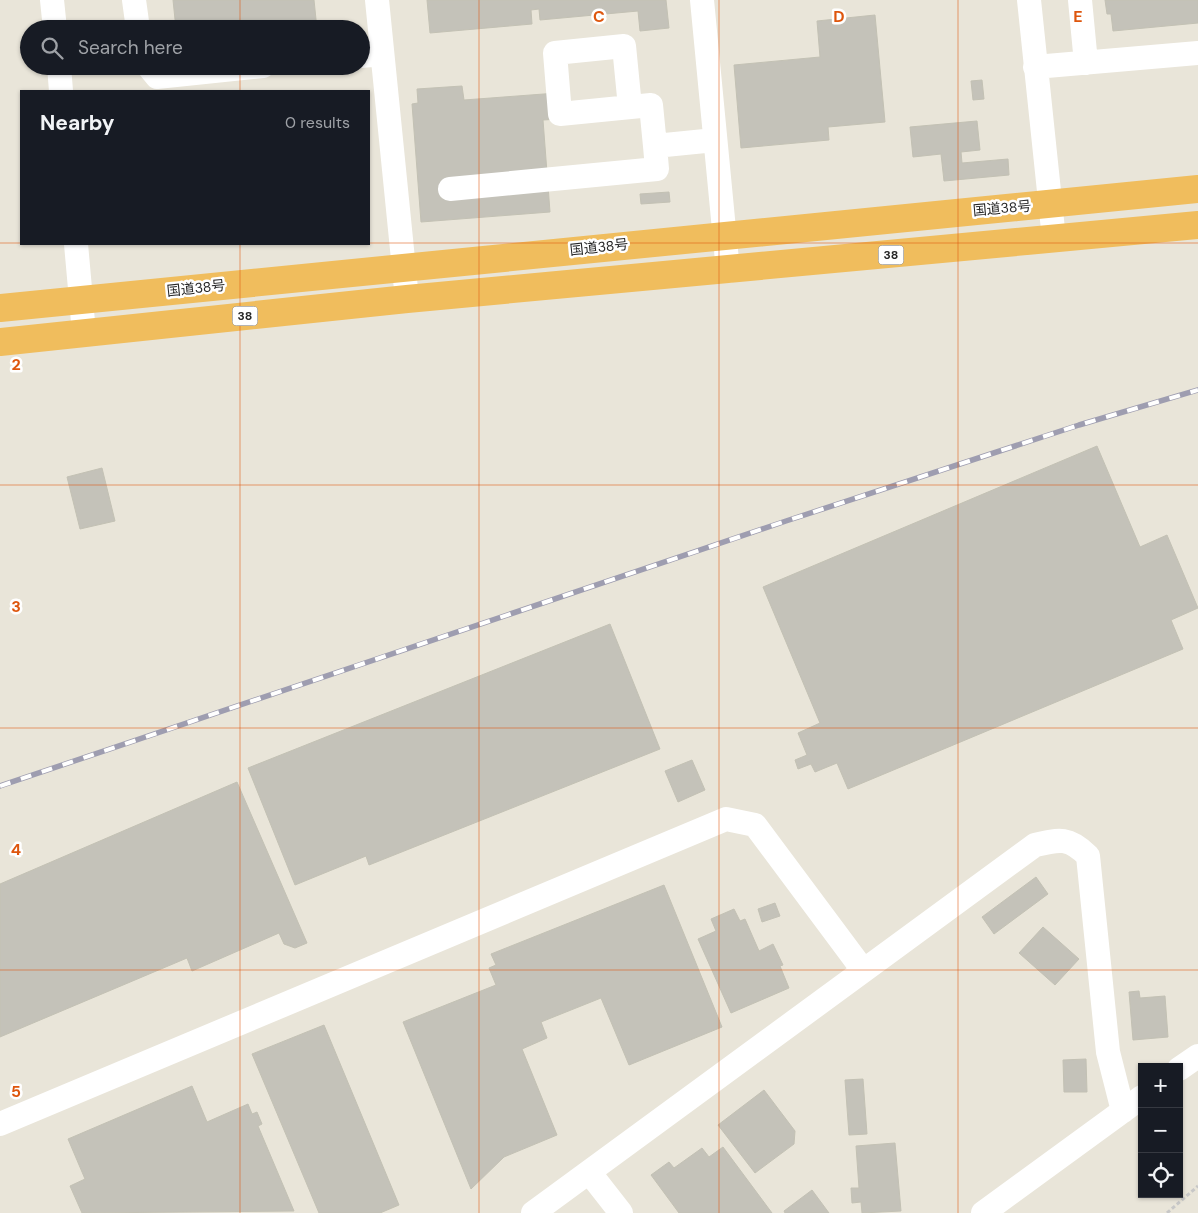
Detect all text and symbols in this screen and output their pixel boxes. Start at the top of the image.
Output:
text: C [593,6,605,27]
text: D [833,6,845,27]
text: E [1073,6,1083,27]
search box [20,20,370,75]
icon: search [38,34,66,62]
text: Search here [78,35,183,60]
text: Nearby [40,109,114,137]
text: 0 results [285,112,350,133]
street label: 国道38号 [972,196,1032,220]
street label: 国道38号 [569,235,629,259]
road number: 38 [878,246,904,264]
street label: 国道38号 [166,276,226,300]
road number: 38 [232,306,258,326]
text: 2 [11,354,21,375]
text: 3 [11,596,21,617]
text: 4 [11,839,21,860]
map controls [1138,1063,1183,1198]
button: + [1138,1063,1183,1108]
text: 5 [11,1081,21,1102]
button: − [1138,1108,1183,1153]
button: locate [1138,1153,1183,1198]

